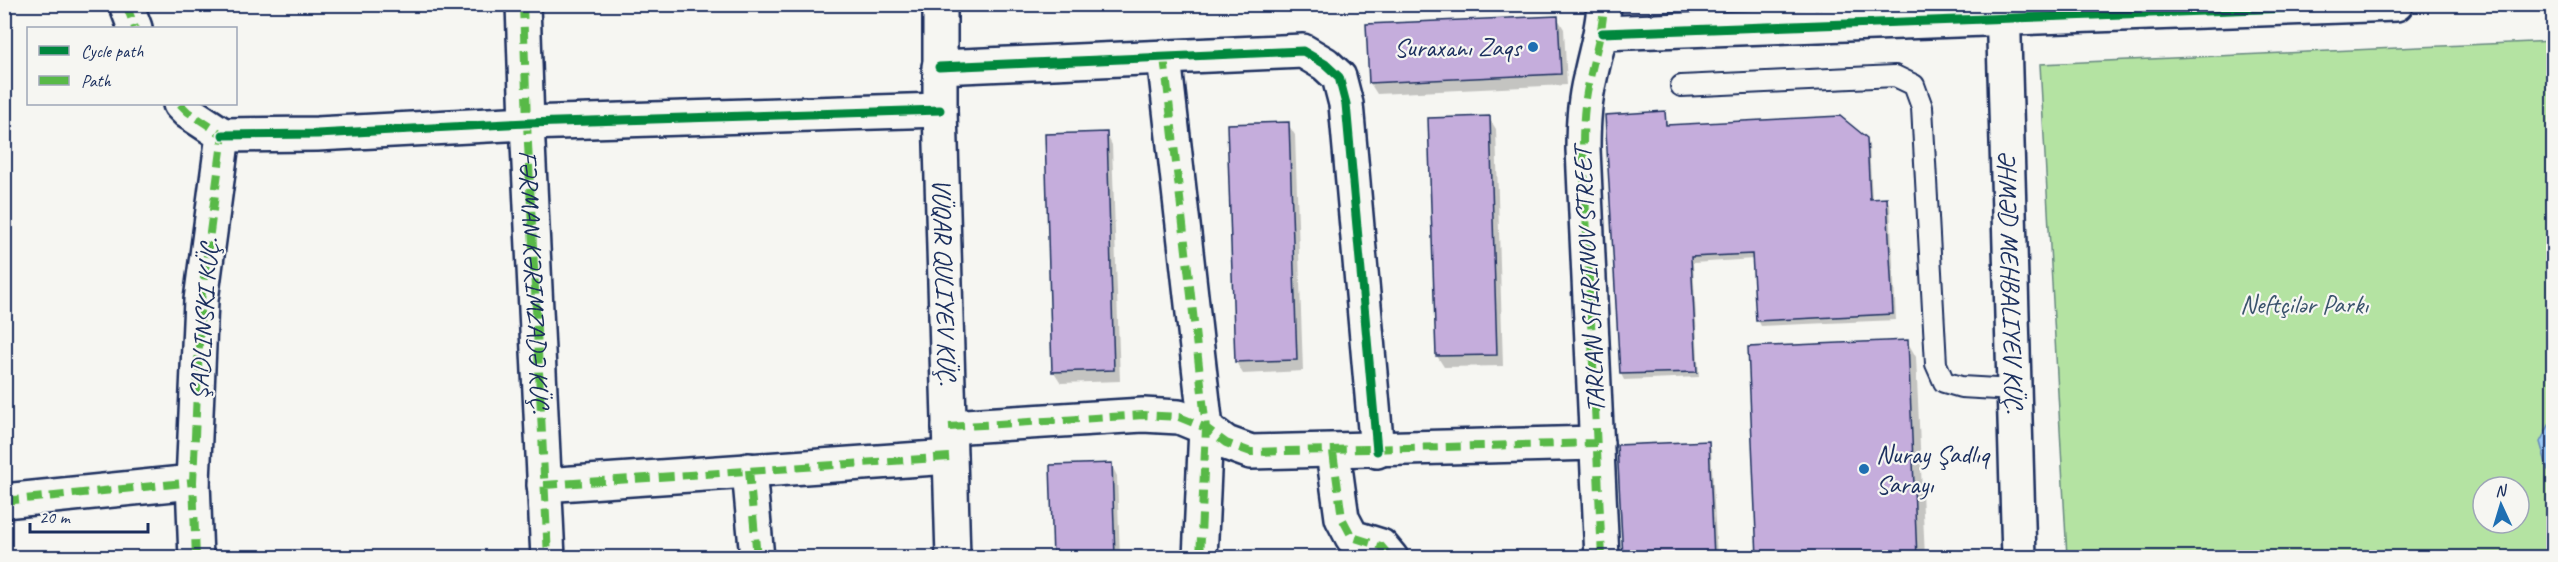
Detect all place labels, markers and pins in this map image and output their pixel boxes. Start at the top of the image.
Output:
place label: Suraxanı Zaqs [1394,31,1523,64]
marker: Suraxanı Zaqs [1526,40,1540,54]
place label: Nuray Şadlıq Sarayı [1876,438,1991,501]
marker: Nuray Şadlıq Sarayı [1857,462,1871,476]

